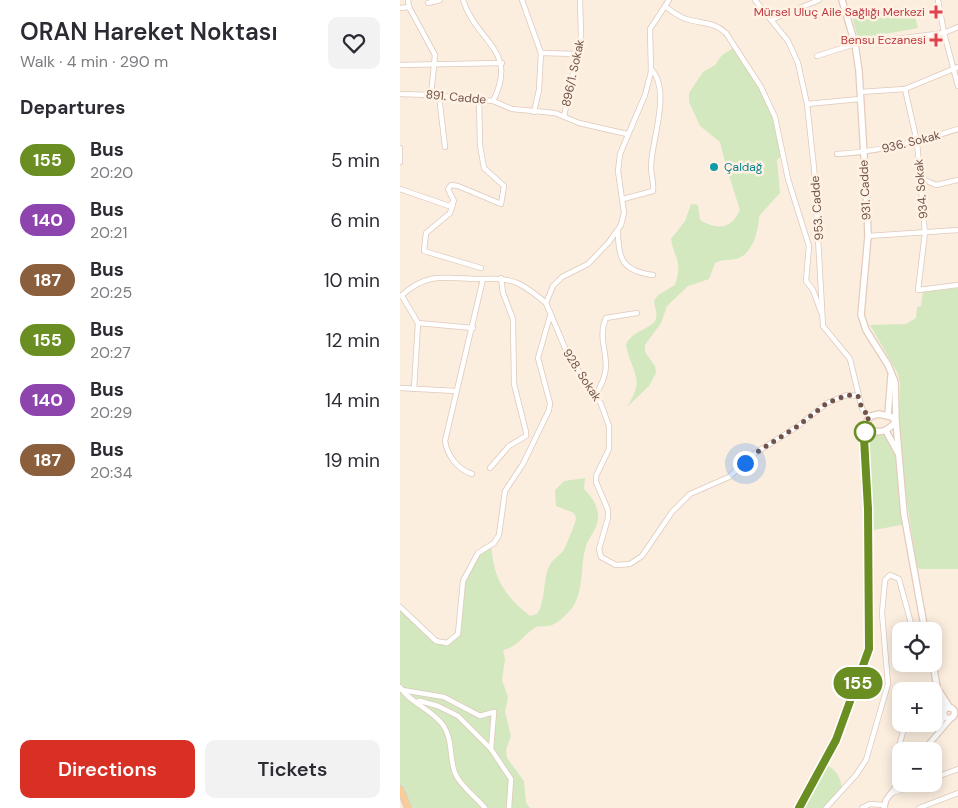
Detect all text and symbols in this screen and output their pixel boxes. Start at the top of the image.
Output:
place label: Mürsel Uluç Aile Sağlığı Merkezi [754,4,925,20]
marker: Mürsel Uluç Aile Sağlığı Merkezi [929,5,943,19]
text: ORAN Hareket Noktası [20,16,278,47]
button: heart [328,17,380,69]
place label: Bensu Eczanesi [841,32,926,48]
marker: Bensu Eczanesi [930,34,942,46]
street label: 896/1. Sokak [558,38,588,108]
text: Walk · 4 min · 290 m [20,51,168,72]
street label: 891. Cadde [425,86,487,108]
text: Departures [20,95,125,120]
street label: 936. Sokak [880,127,942,157]
text: Bus [90,137,124,162]
text: 155 [33,148,62,172]
text: 5 min [331,148,380,173]
street label: 934. Sokak [910,158,932,220]
place label: Çaldağ [724,159,763,175]
street label: 931. Cadde [855,159,875,221]
marker: Çaldağ [708,161,720,173]
text: 20:20 [90,162,133,183]
street label: 953. Cadde [807,175,827,241]
text: Bus [90,197,124,222]
text: 140 [32,208,63,232]
text: 6 min [331,208,380,233]
text: 20:21 [90,222,127,243]
text: Bus [90,257,124,282]
text: 187 [34,268,61,292]
text: 10 min [324,268,380,293]
text: 20:25 [90,282,132,303]
text: Bus [90,317,124,342]
text: 155 [33,328,62,352]
text: 12 min [326,328,380,353]
text: 20:27 [90,342,131,363]
street label: 928. Sokak [559,346,605,404]
text: Bus [90,377,124,402]
text: 140 [32,388,63,412]
text: 14 min [325,388,380,413]
text: 20:29 [90,402,132,423]
unlabelled marker [854,421,876,443]
text: Bus [90,437,124,462]
text: 187 [34,448,61,472]
text: 19 min [325,448,380,473]
your location [733,451,758,476]
text: 20:34 [90,462,132,483]
map controls [892,622,942,792]
button: locate [892,622,942,672]
line badge: 155 [829,667,887,699]
text: 155 [844,671,872,695]
button: + [892,682,942,732]
button: Directions [20,740,195,798]
button: Tickets [205,740,380,798]
button: − [892,742,942,792]

